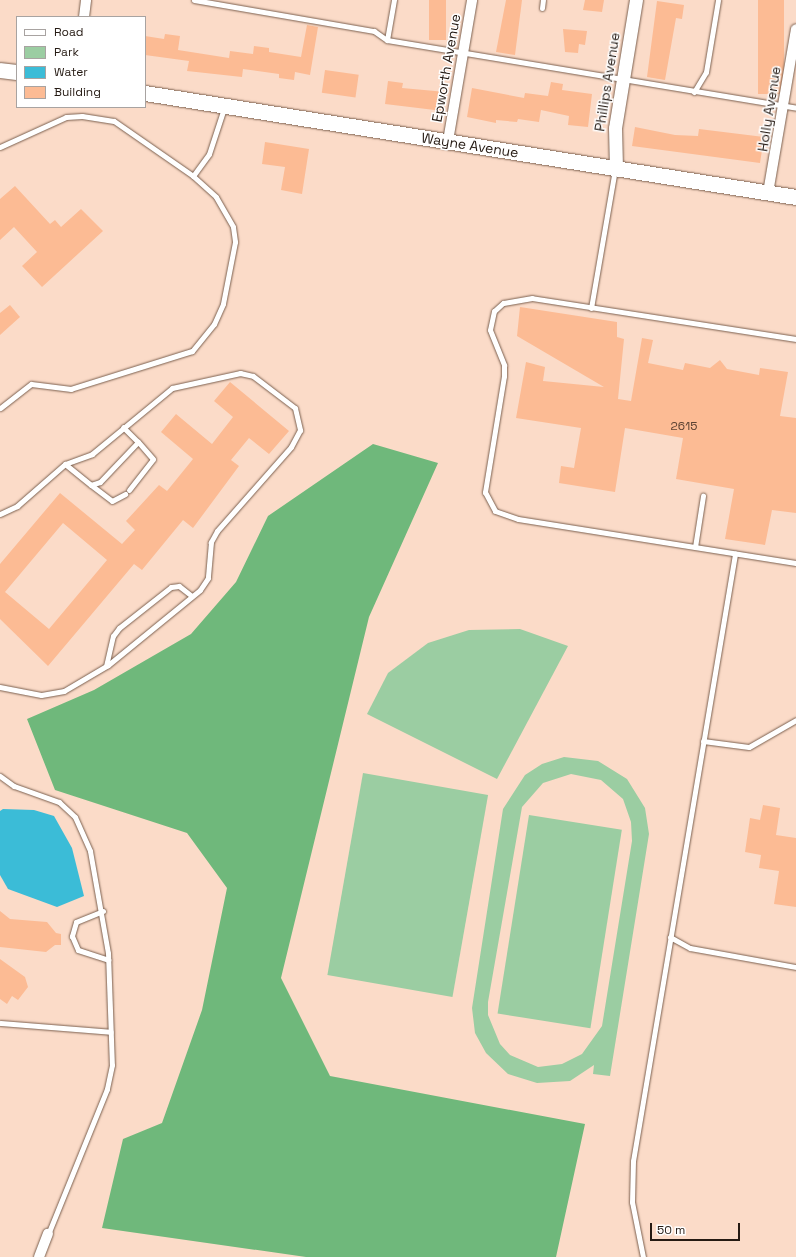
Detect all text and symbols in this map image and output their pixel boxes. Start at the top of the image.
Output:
street label: Epworth Avenue [428,12,464,124]
legend [16,16,146,108]
text: Road [54,24,83,40]
street label: Phillips Avenue [591,31,623,133]
text: Park [54,44,79,60]
text: Water [54,64,88,80]
street label: Holly Avenue [754,65,784,153]
text: Building [54,84,101,100]
street label: Wayne Avenue [420,129,520,161]
house number: 2615 [671,420,697,434]
scale bar [652,1215,742,1241]
text: 50 m [657,1222,685,1238]

